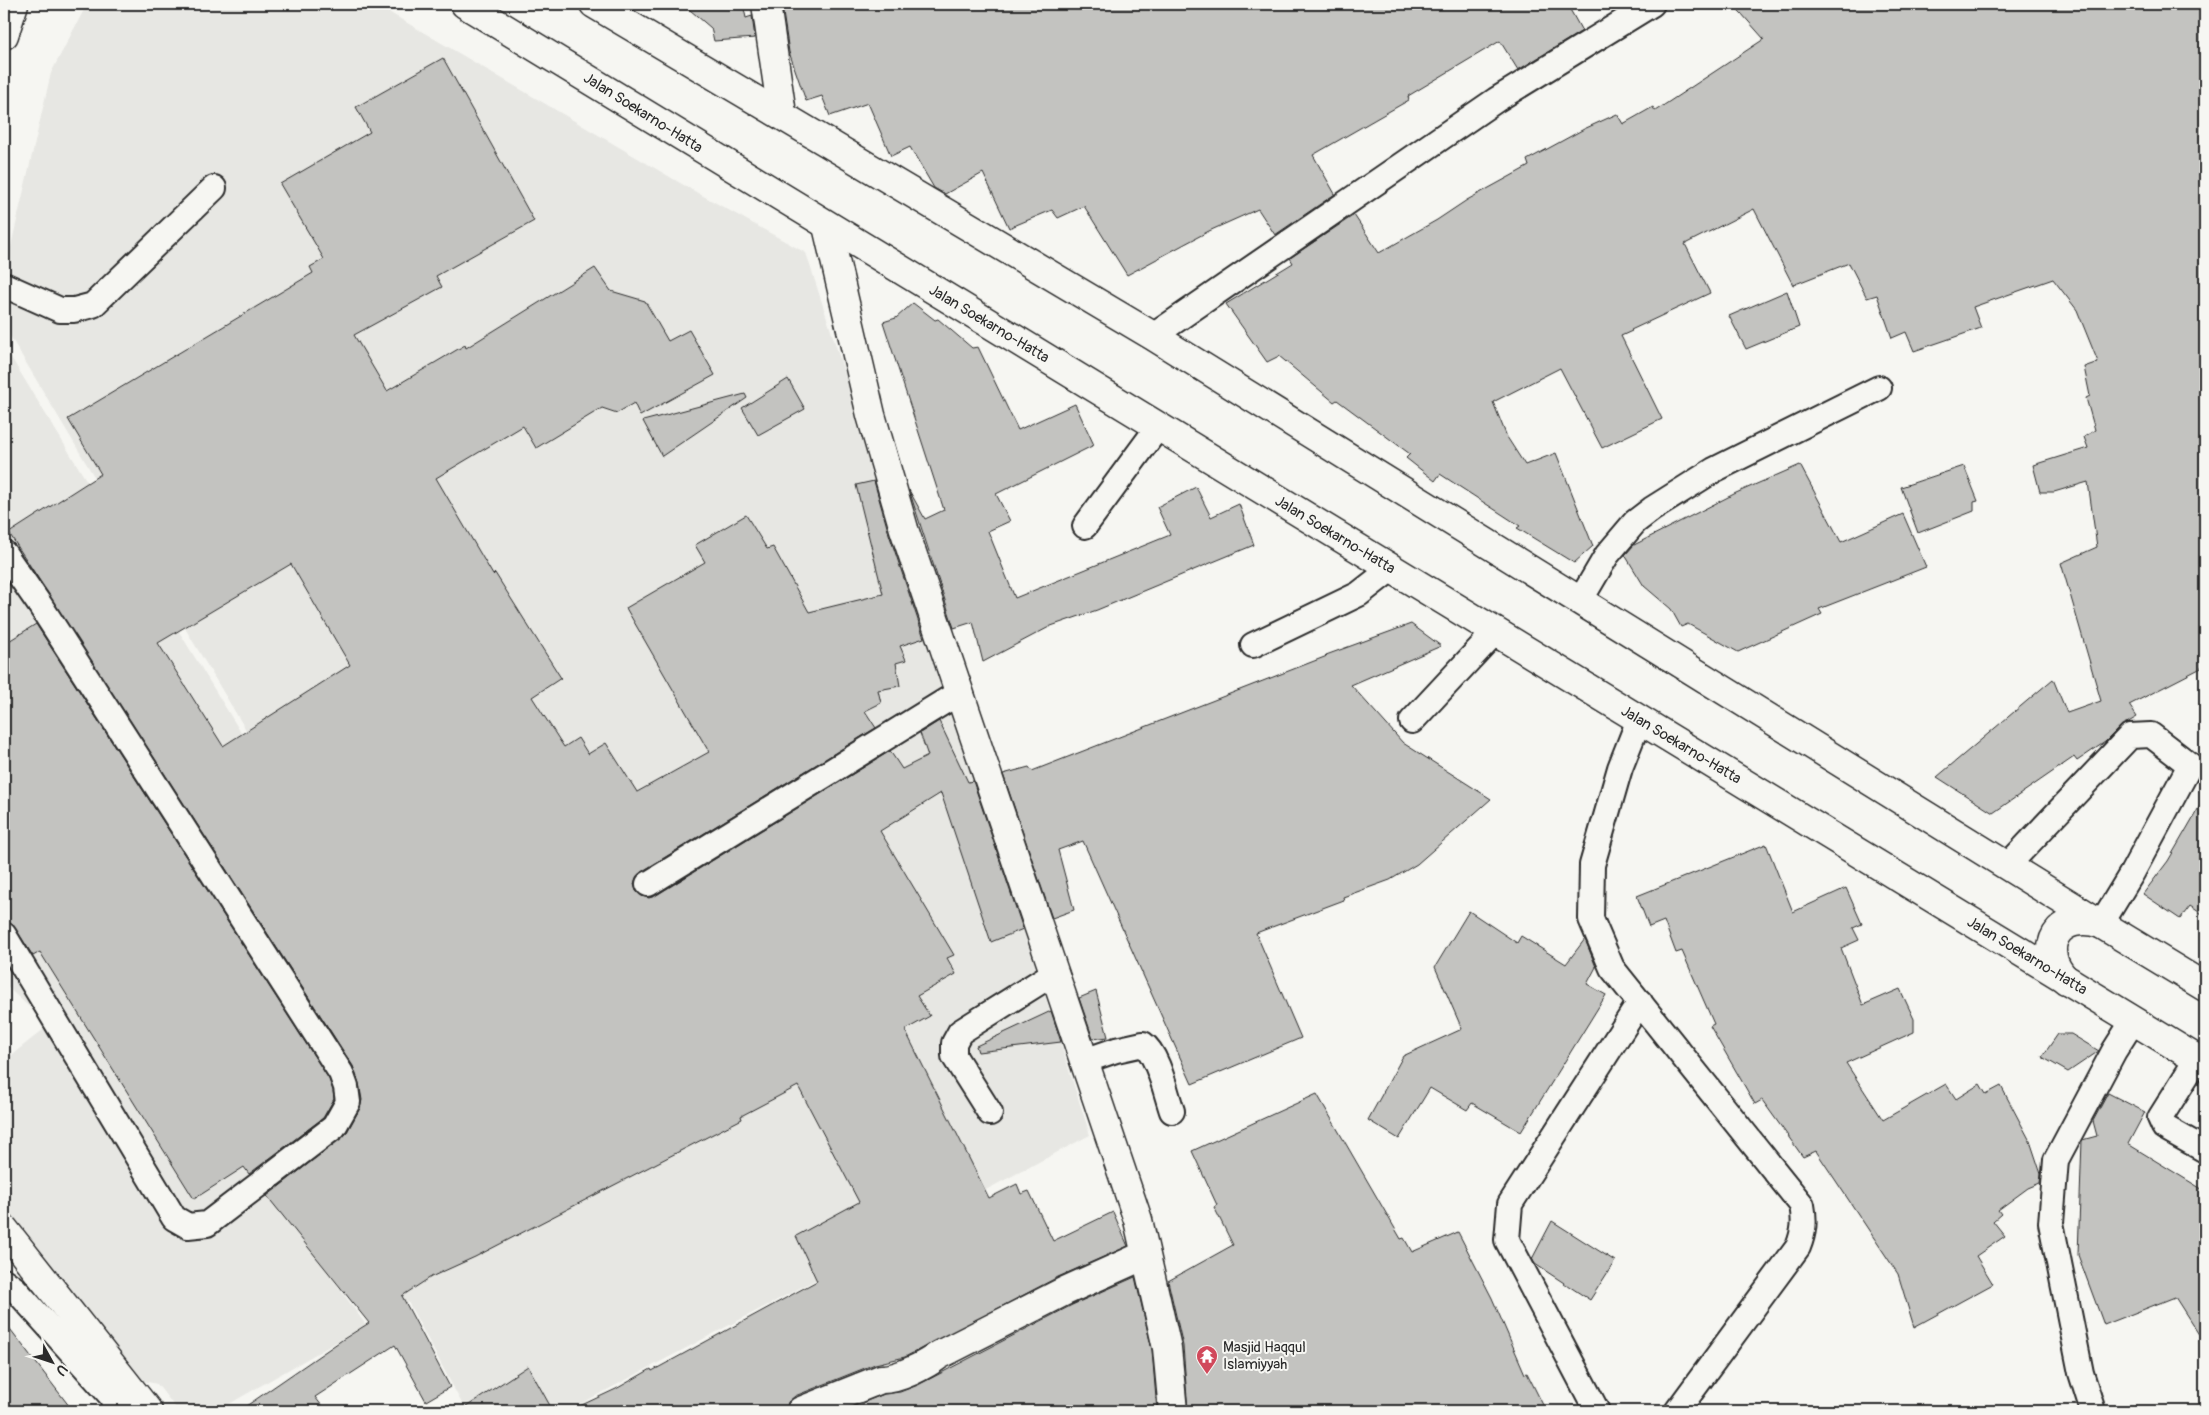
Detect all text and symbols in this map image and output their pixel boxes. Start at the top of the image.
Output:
street label: Jalan Soekarno-Hatta [580,69,706,157]
street label: Jalan Soekarno-Hatta [925,281,1053,367]
street label: Jalan Soekarno-Hatta [1271,492,1399,578]
street label: Jalan Soekarno-Hatta [1617,702,1745,788]
street label: Jalan Soekarno-Hatta [1963,913,2091,999]
north arrow [28,1338,78,1388]
place label: Masjid Haqqul Islamiyyah [1223,1338,1306,1374]
temple icon: Masjid Haqqul Islamiyyah [1195,1344,1219,1375]
text: U [52,1361,71,1379]

